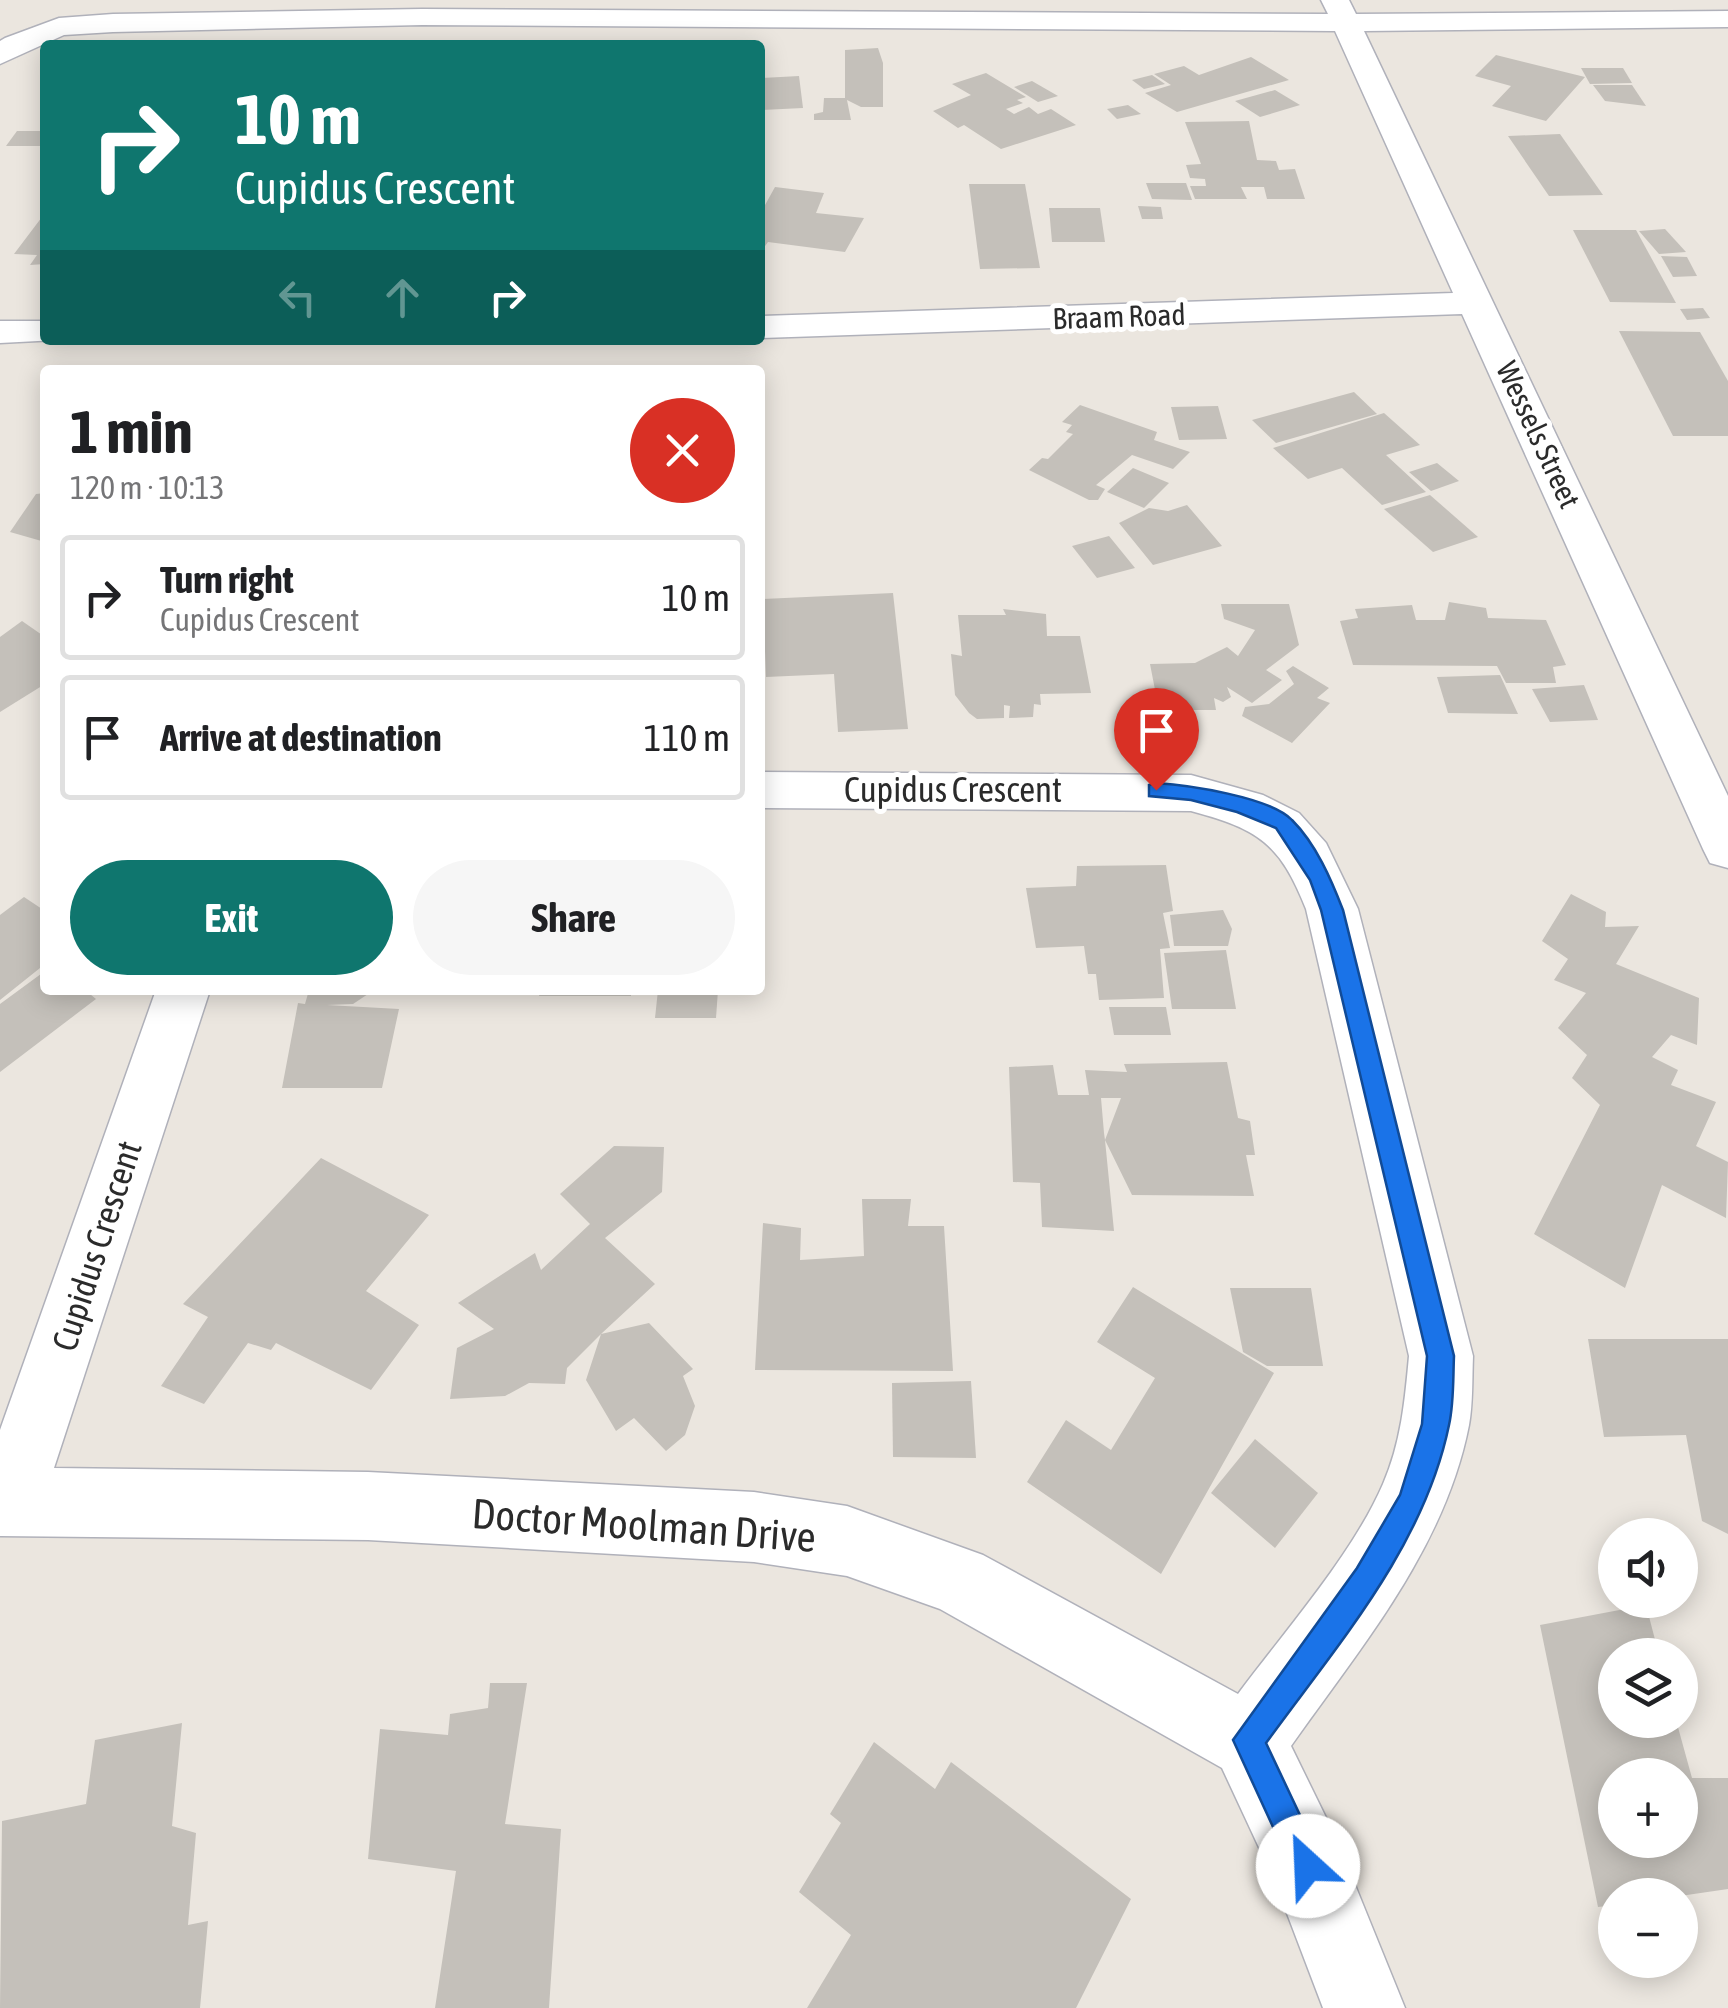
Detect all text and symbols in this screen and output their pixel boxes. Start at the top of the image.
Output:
text: 10 m [235,79,361,159]
icon: right [70,80,200,210]
text: Cupidus Crescent [235,162,516,214]
icon: left [270,270,325,325]
icon: ahead [375,270,430,325]
icon: right [480,270,535,325]
street label: Braam Road [1052,297,1186,335]
street label: Wessels Street [1490,356,1588,513]
text: 1 min [70,397,193,466]
button: close [630,398,735,503]
text: 120 m · 10:13 [70,469,225,506]
text: Turn right [160,558,294,601]
icon: right [75,570,130,625]
text: 10 m [662,576,730,619]
text: Cupidus Crescent [160,601,359,638]
pin [1114,688,1199,791]
icon: arrive [1129,703,1184,758]
icon: arrive [75,710,130,765]
text: Arrive at destination [160,716,442,759]
text: 110 m [644,716,730,759]
street label: Cupidus Crescent [844,769,1062,809]
button: Exit [70,860,393,975]
button: Share [413,860,735,975]
street label: Cupidus Crescent [43,1136,149,1356]
street label: Doctor Moolman Drive [470,1489,818,1561]
map controls [1598,1518,1698,1978]
button: sound [1598,1518,1698,1618]
button: layers [1598,1638,1698,1738]
button: + [1598,1758,1698,1858]
position arrow [1256,1814,1360,1918]
button: − [1598,1878,1698,1978]

